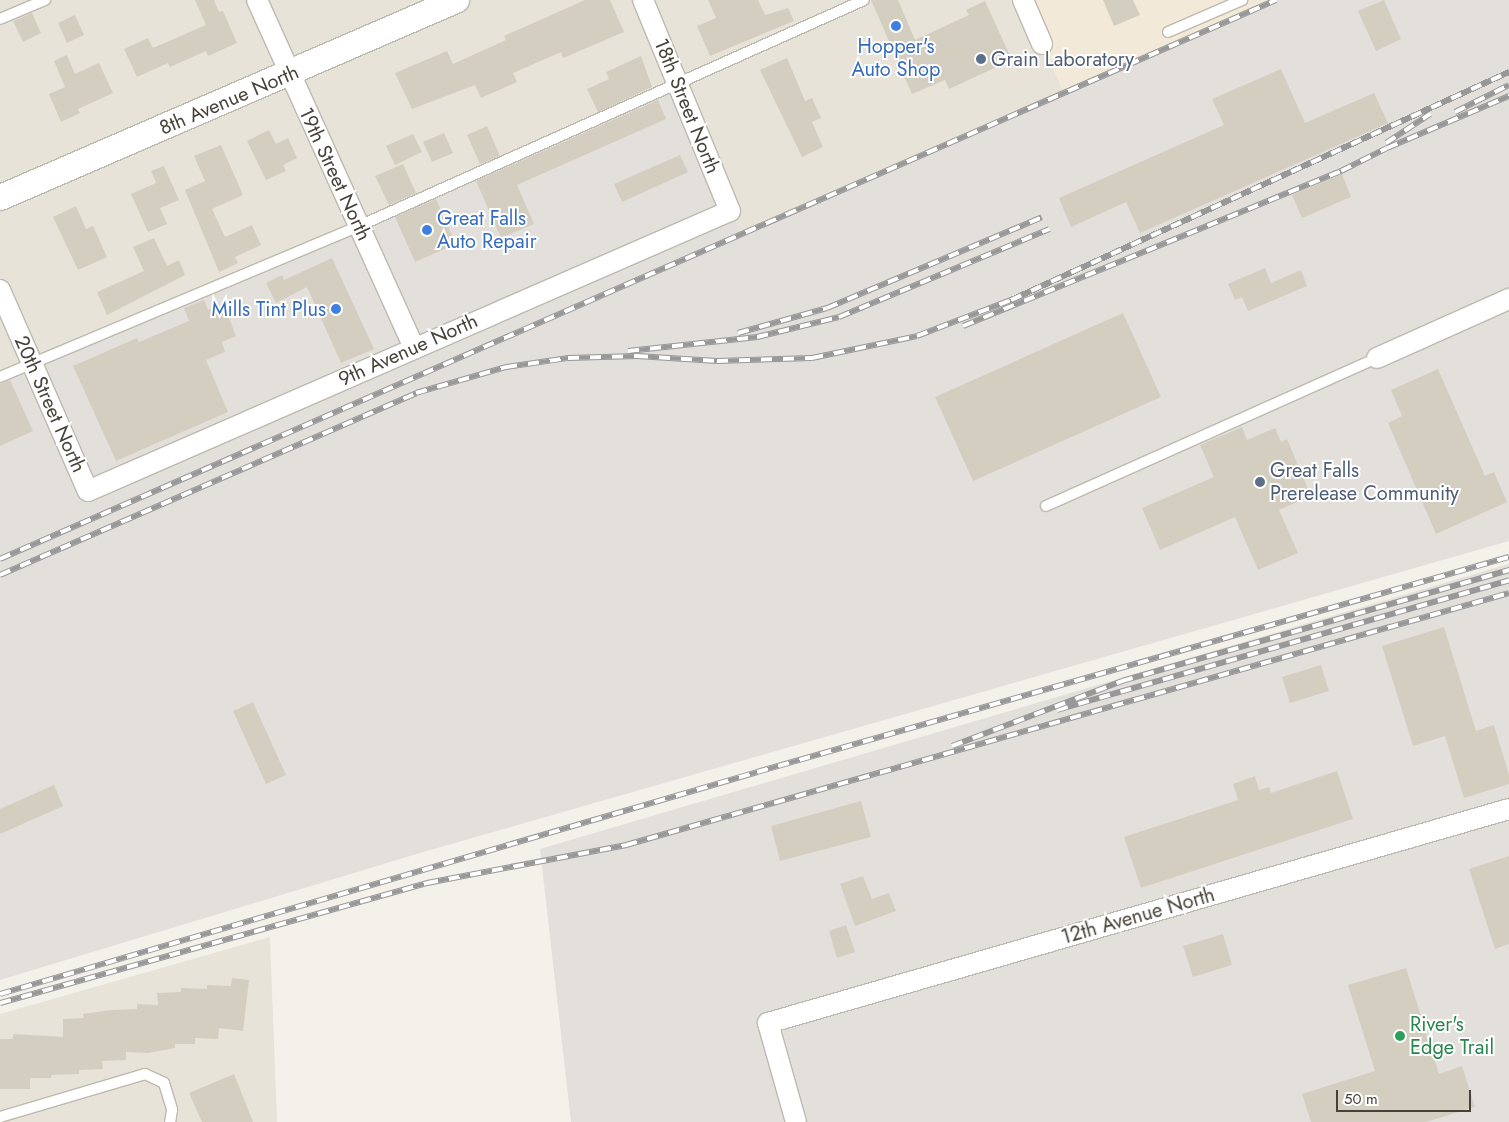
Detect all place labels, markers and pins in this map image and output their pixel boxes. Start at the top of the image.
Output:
marker: Hopper's Auto Shop [890,20,902,32]
place label: Hopper's Auto Shop [852,34,940,81]
place label: Grain Laboratory [991,47,1134,71]
marker: Grain Laboratory [975,53,987,65]
place label: Great Falls Auto Repair [437,206,537,253]
marker: Great Falls Auto Repair [421,224,433,236]
place label: Mills Tint Plus [211,297,326,321]
marker: Mills Tint Plus [330,303,342,315]
place label: Great Falls Prerelease Community [1270,459,1459,506]
marker: Great Falls Prerelease Community [1254,476,1266,488]
place label: River's Edge Trail [1410,1012,1494,1059]
marker: River's Edge Trail [1394,1030,1406,1042]

